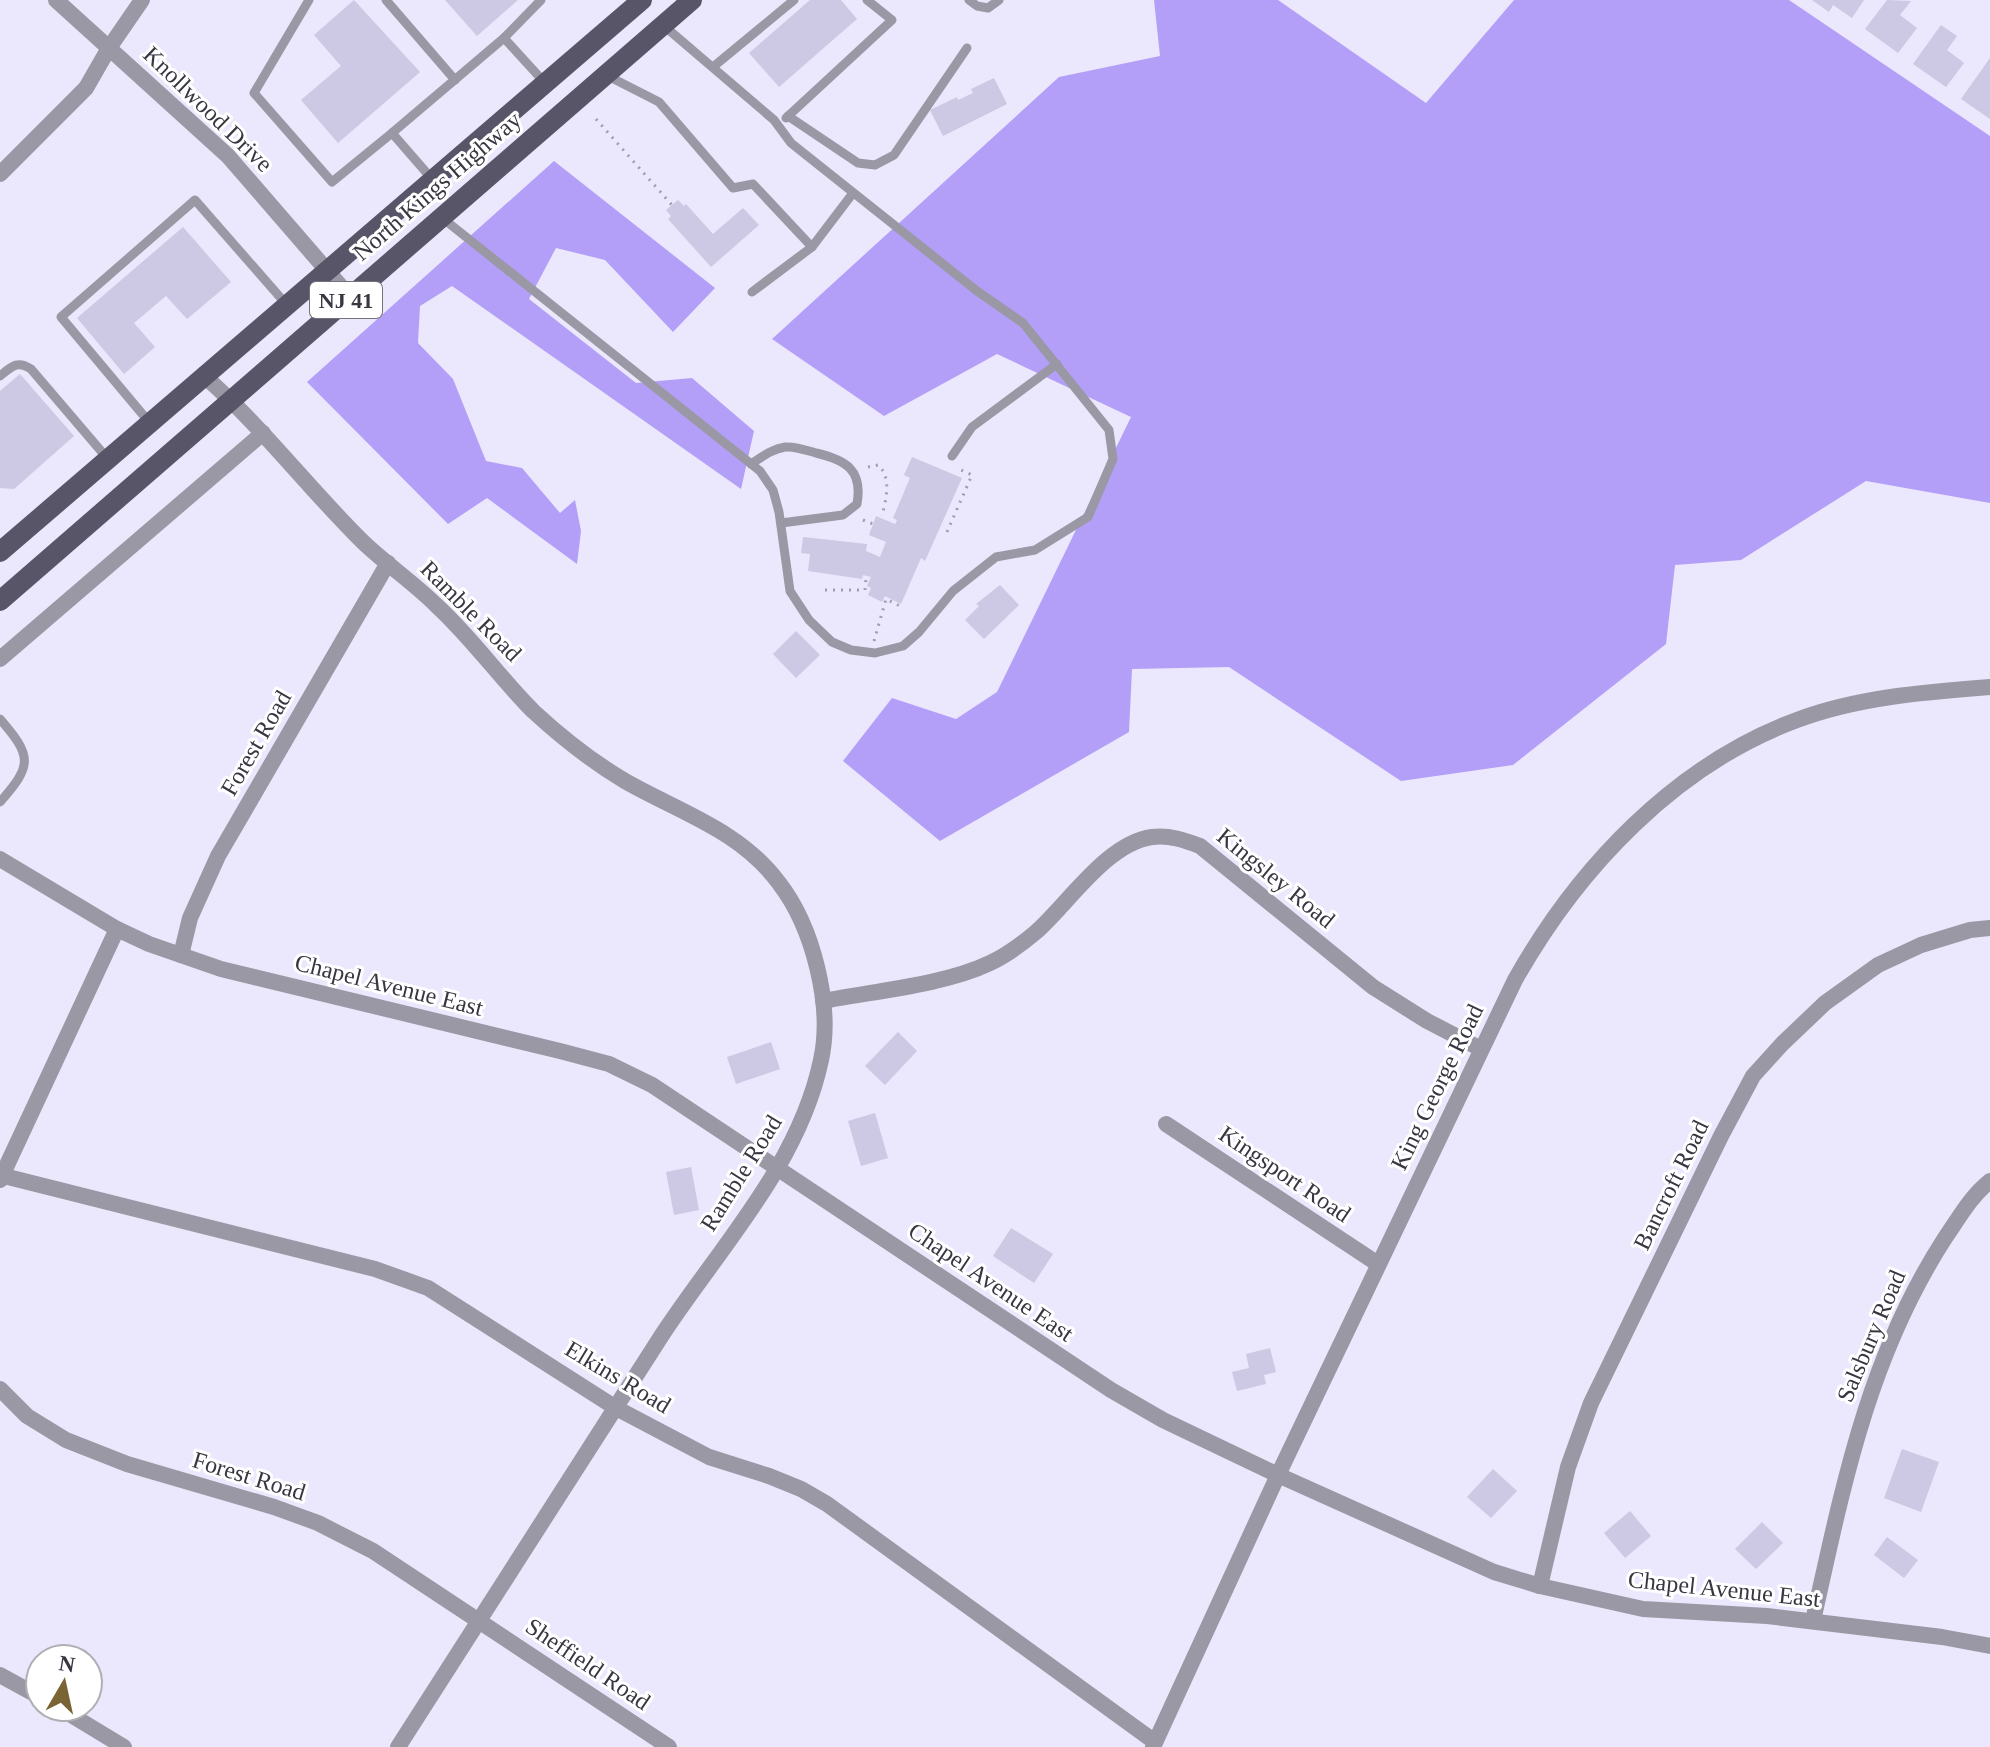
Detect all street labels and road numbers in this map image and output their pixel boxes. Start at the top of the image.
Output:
street label: Knollwood Drive [138,41,278,177]
street label: North Kings Highway [348,106,526,266]
road number: NJ 41 [310,282,382,318]
street label: Ramble Road [415,555,527,667]
street label: Forest Road [216,686,296,800]
street label: Kingsley Road [1212,823,1340,933]
street label: Chapel Avenue East [292,949,486,1021]
street label: King George Road [1386,1000,1488,1174]
street label: Ramble Road [695,1110,787,1236]
street label: Bancroft Road [1628,1116,1714,1254]
street label: Kingsport Road [1214,1121,1356,1227]
street label: Chapel Avenue East [904,1217,1078,1347]
street label: Salsbury Road [1832,1266,1910,1406]
street label: Elkins Road [561,1335,675,1419]
street label: Forest Road [189,1447,309,1505]
street label: Chapel Avenue East [1627,1566,1822,1612]
street label: Sheffield Road [521,1613,655,1715]

